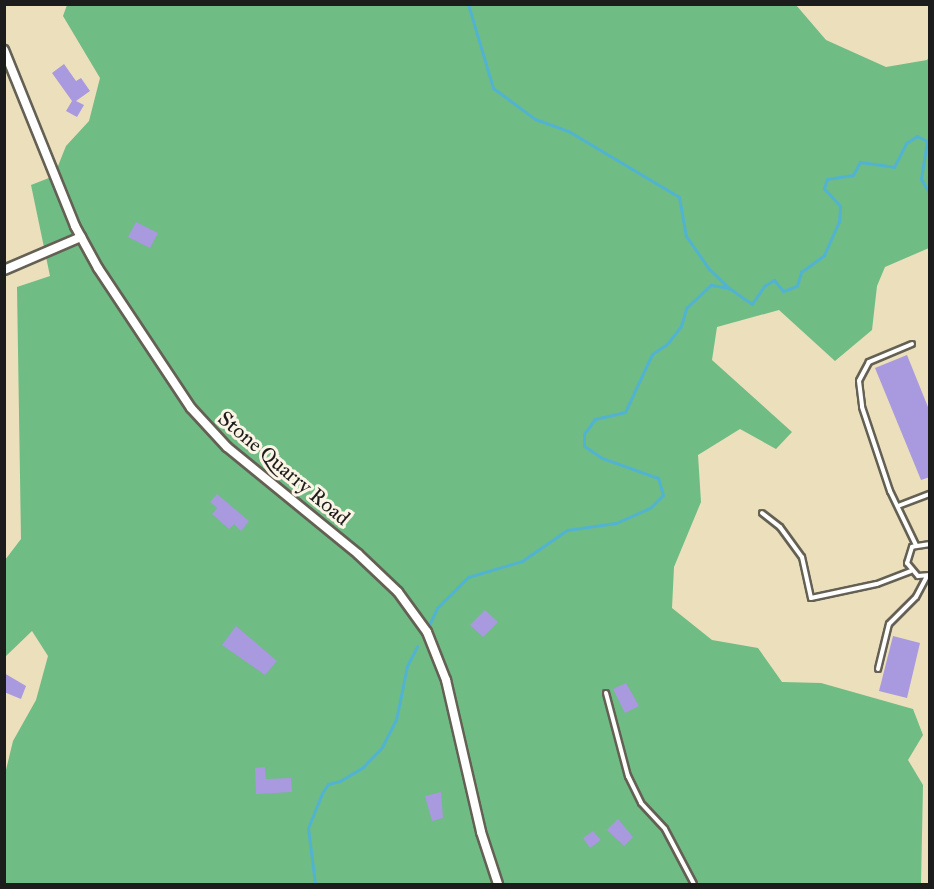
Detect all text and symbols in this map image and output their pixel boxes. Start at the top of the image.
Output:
street label: Stone Quarry Road [213,405,355,531]

